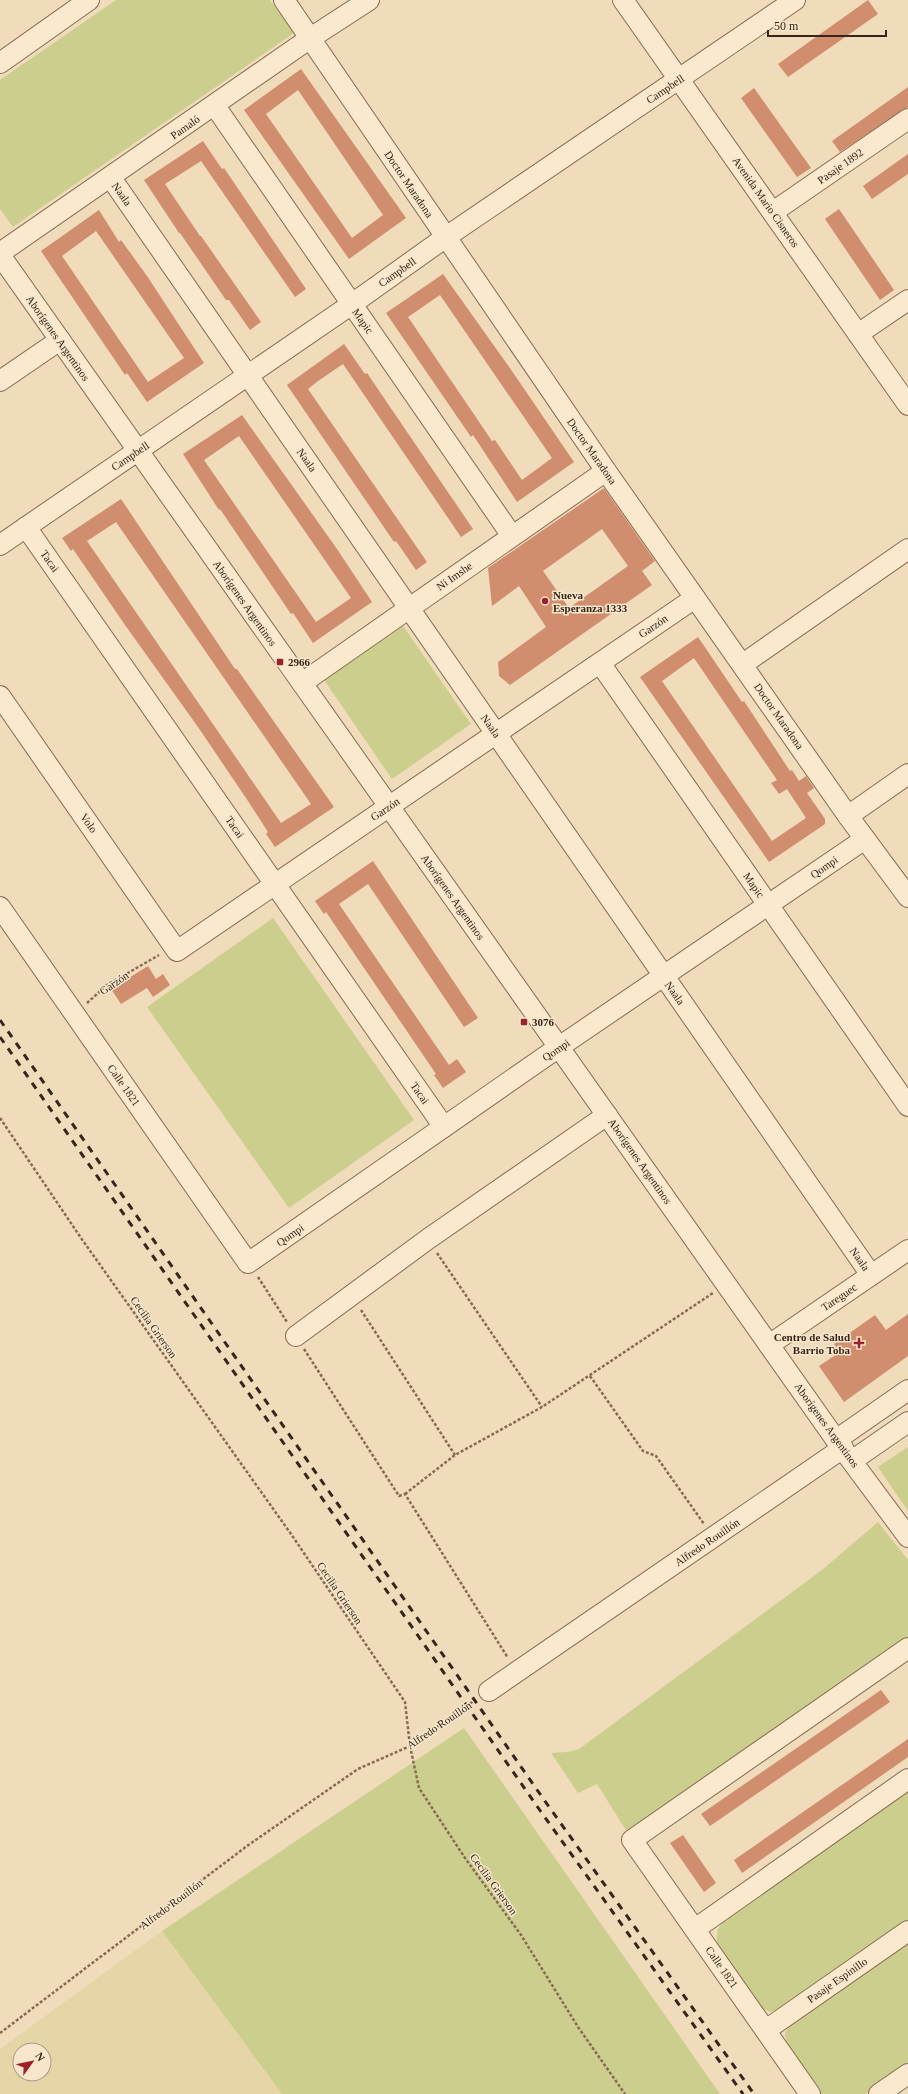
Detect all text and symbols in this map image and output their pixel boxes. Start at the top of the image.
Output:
scale bar [768,12,886,38]
text: 50 m [774,19,799,33]
street label: Campbell [644,72,686,106]
street label: Pamaló [168,112,202,141]
street label: Pasaje 1892 [815,146,865,186]
street label: Doctor Maradona [382,148,436,220]
street label: Avenida Mario Cisneros [730,155,802,249]
street label: Naala [110,180,134,208]
street label: Campbell [376,255,418,289]
street label: Aborígenes Argentinos [24,293,92,383]
street label: Mapic [350,306,376,336]
street label: Doctor Maradona [565,416,619,486]
street label: Campbell [109,439,151,473]
street label: Naala [295,446,319,474]
street label: Tacai [38,548,62,574]
street label: Aborígenes Argentinos [211,558,279,648]
street label: Ni Imshe [434,559,474,593]
place label: Nueva Esperanza 1333 [553,589,628,614]
marker: Nueva Esperanza 1333 [540,596,550,606]
street label: Garzón [636,612,670,640]
place label: 2966 [288,656,311,668]
marker: 2966 [275,657,285,667]
street label: Doctor Maradona [752,681,806,751]
street label: Naala [479,712,503,740]
street label: Garzón [368,795,402,823]
street label: Volo [78,811,100,835]
street label: Tacai [223,814,247,840]
street label: Aborígenes Argentinos [419,852,487,942]
street label: Qompi [808,853,840,881]
street label: Mapic [741,870,767,900]
street label: Garzón [97,969,131,997]
street label: Naala [663,979,687,1007]
place label: 3076 [532,1016,555,1028]
marker: 3076 [519,1017,529,1027]
street label: Qompi [540,1036,572,1064]
street label: Calle 1821 [105,1062,143,1108]
street label: Tacai [408,1080,432,1106]
street label: Aborígenes Argentinos [606,1116,674,1206]
street label: Qompi [274,1221,306,1249]
street label: Naala [848,1245,872,1273]
street label: Tareguec [819,1281,859,1313]
street label: Cecilia Grierson [128,1294,180,1360]
place label: Centro de Salud Barrio Toba [774,1331,850,1356]
marker: Centro de Salud Barrio Toba [853,1337,865,1349]
street label: Aborígenes Argentinos [792,1380,862,1470]
street label: Alfredo Rouillón [672,1516,742,1568]
street label: Cecilia Grierson [315,1560,365,1627]
street label: Alfredo Rouillón [404,1699,474,1751]
street label: Cecilia Grierson [468,1851,520,1917]
street label: Alfredo Rouillón [137,1876,205,1932]
street label: Calle 1821 [703,1944,741,1990]
street label: Pasaje Espinillo [805,1955,870,2005]
north arrow [12,2042,52,2082]
text: N [33,2050,48,2063]

